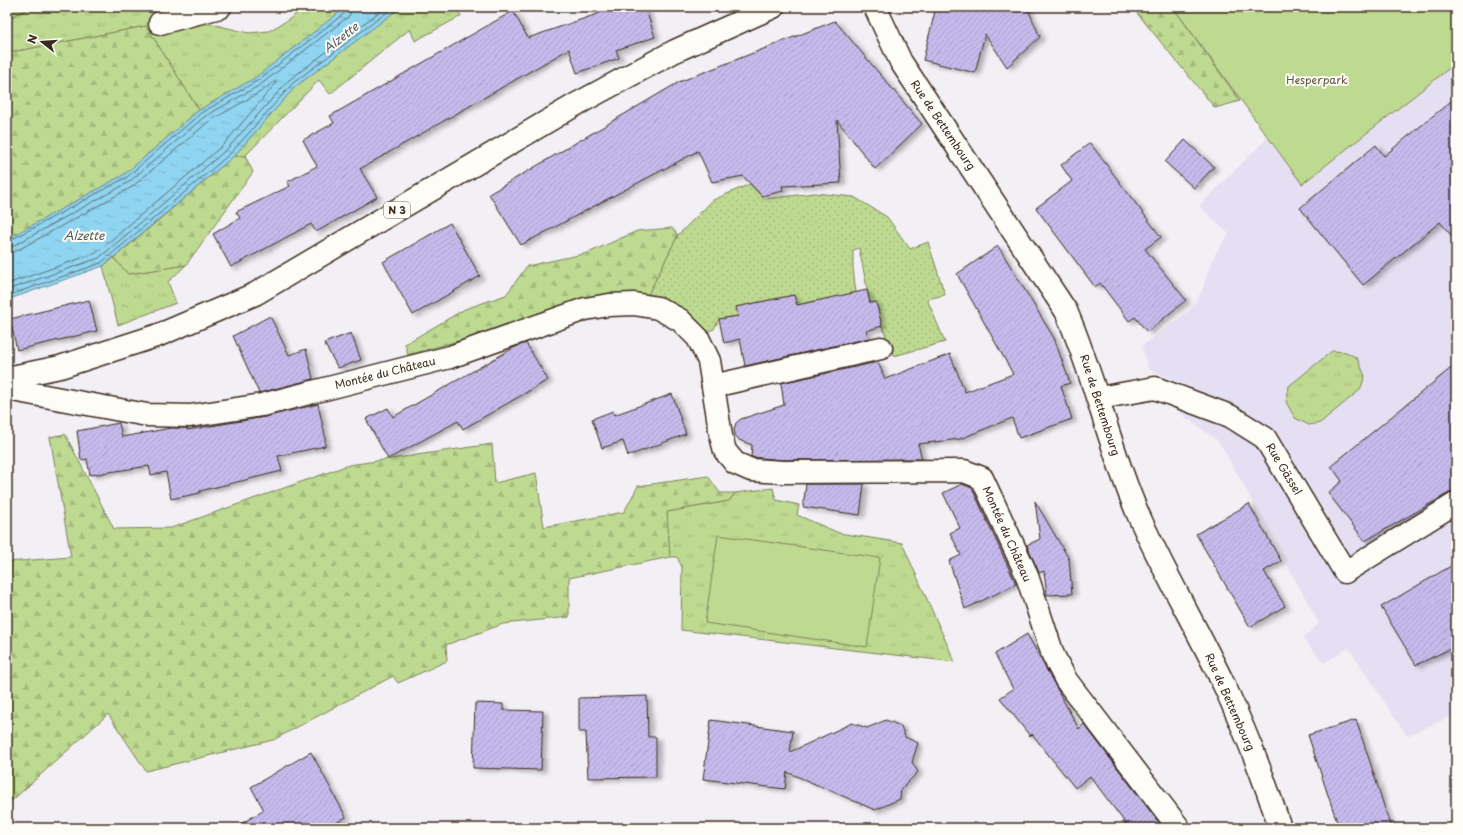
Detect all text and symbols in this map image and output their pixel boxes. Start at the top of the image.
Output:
water label: Alzette [319,17,362,57]
north arrow [22,22,62,62]
text: N [23,32,41,46]
park label: Hesperpark [1286,71,1348,88]
street label: Rue de Bettembourg [907,76,980,173]
road number: N 3 [384,202,410,218]
water label: Alzette [64,226,105,244]
street label: Montée du Château [333,352,437,393]
street label: Rue de Bettembourg [1076,352,1125,458]
street label: Rue Gässel [1262,440,1307,498]
street label: Montée du Château [979,483,1036,584]
street label: Rue de Bettembourg [1201,650,1260,753]

